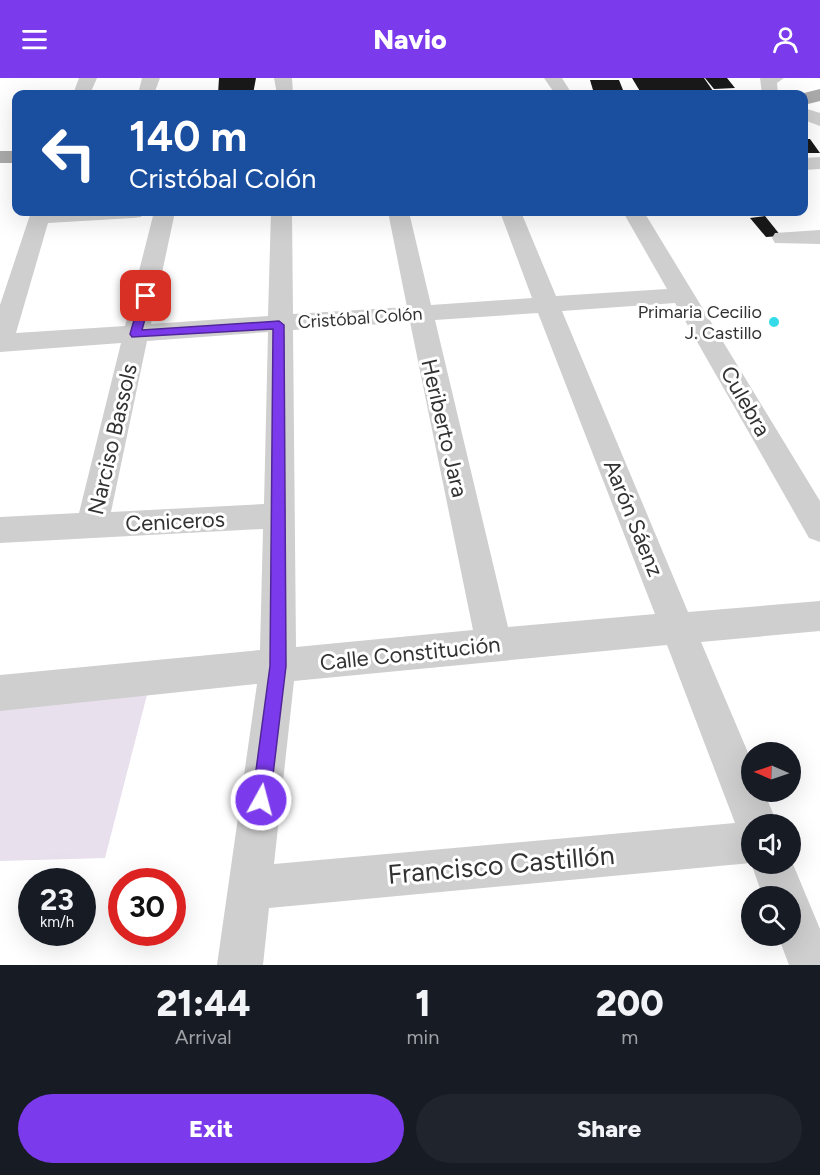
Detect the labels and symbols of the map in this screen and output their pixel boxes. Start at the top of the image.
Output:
pin [120,270,171,321]
place label: Primaria Cecilio J. Castillo [638,301,762,344]
street label: Cristóbal Colón [297,303,423,333]
marker: Primaria Cecilio J. Castillo [767,315,781,329]
street label: Heriberto Jara [415,356,474,500]
street label: Narciso Bassols [82,361,143,517]
street label: Culebra [715,361,776,441]
street label: Aarón Sáenz [598,456,669,581]
street label: Ceniceros [125,505,225,538]
street label: Calle Constitución [318,631,502,676]
north arrow [741,742,801,802]
position arrow [229,768,293,832]
street label: Francisco Castillón [386,838,616,891]
speed limit sign: 30 [108,868,186,946]

